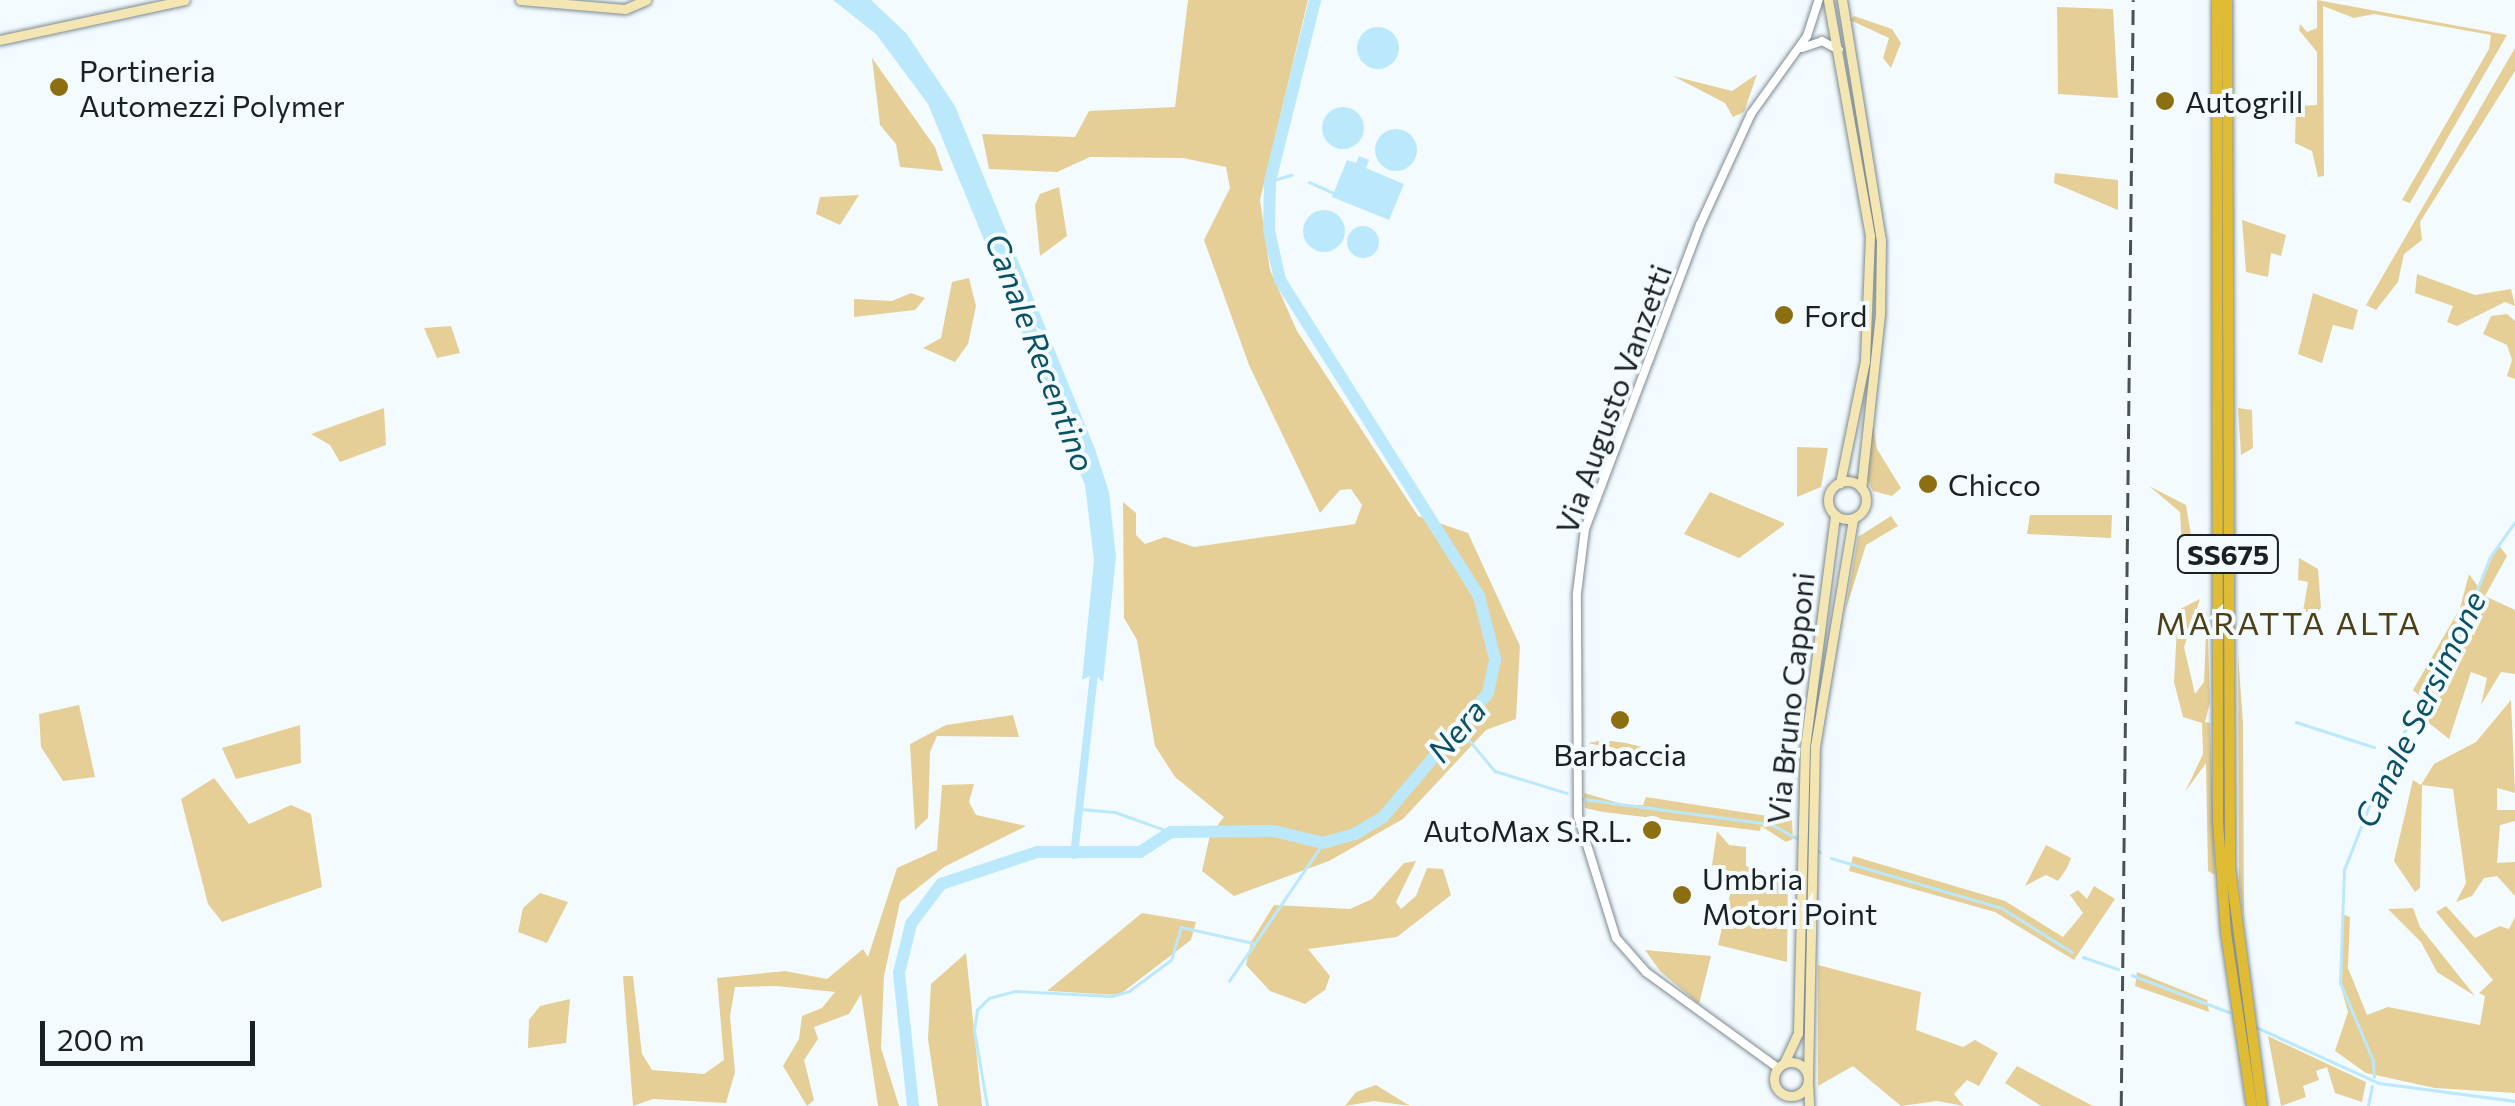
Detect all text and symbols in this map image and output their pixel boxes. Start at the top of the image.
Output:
place label: Portineria Automezzi Polymer [79,52,345,122]
marker: Portineria Automezzi Polymer [48,76,70,98]
place label: Autogrill [2185,83,2303,119]
marker: Autogrill [2154,90,2176,112]
water label: Canale Recentino [978,227,1104,477]
street label: Via Augusto Vanzetti [1548,259,1678,539]
place label: Ford [1804,297,1867,333]
marker: Ford [1773,304,1795,326]
place label: Chicco [1948,466,2041,502]
marker: Chicco [1917,473,1939,495]
road number: SS675 [2176,531,2280,577]
street label: Via Bruno Capponi [1759,570,1821,826]
water label: Canale Sersimone [2345,585,2493,833]
district label: MARATTA ALTA [2156,603,2422,641]
water label: Nera [1419,691,1493,769]
marker: Barbaccia [1609,709,1631,731]
place label: Barbaccia [1553,736,1687,772]
place label: AutoMax S.R.L. [1423,812,1632,848]
marker: AutoMax S.R.L. [1641,819,1663,841]
place label: Umbria Motori Point [1702,860,1877,930]
marker: Umbria Motori Point [1671,884,1693,906]
scale bar [45,1001,260,1063]
text: 200 m [57,1020,145,1057]

